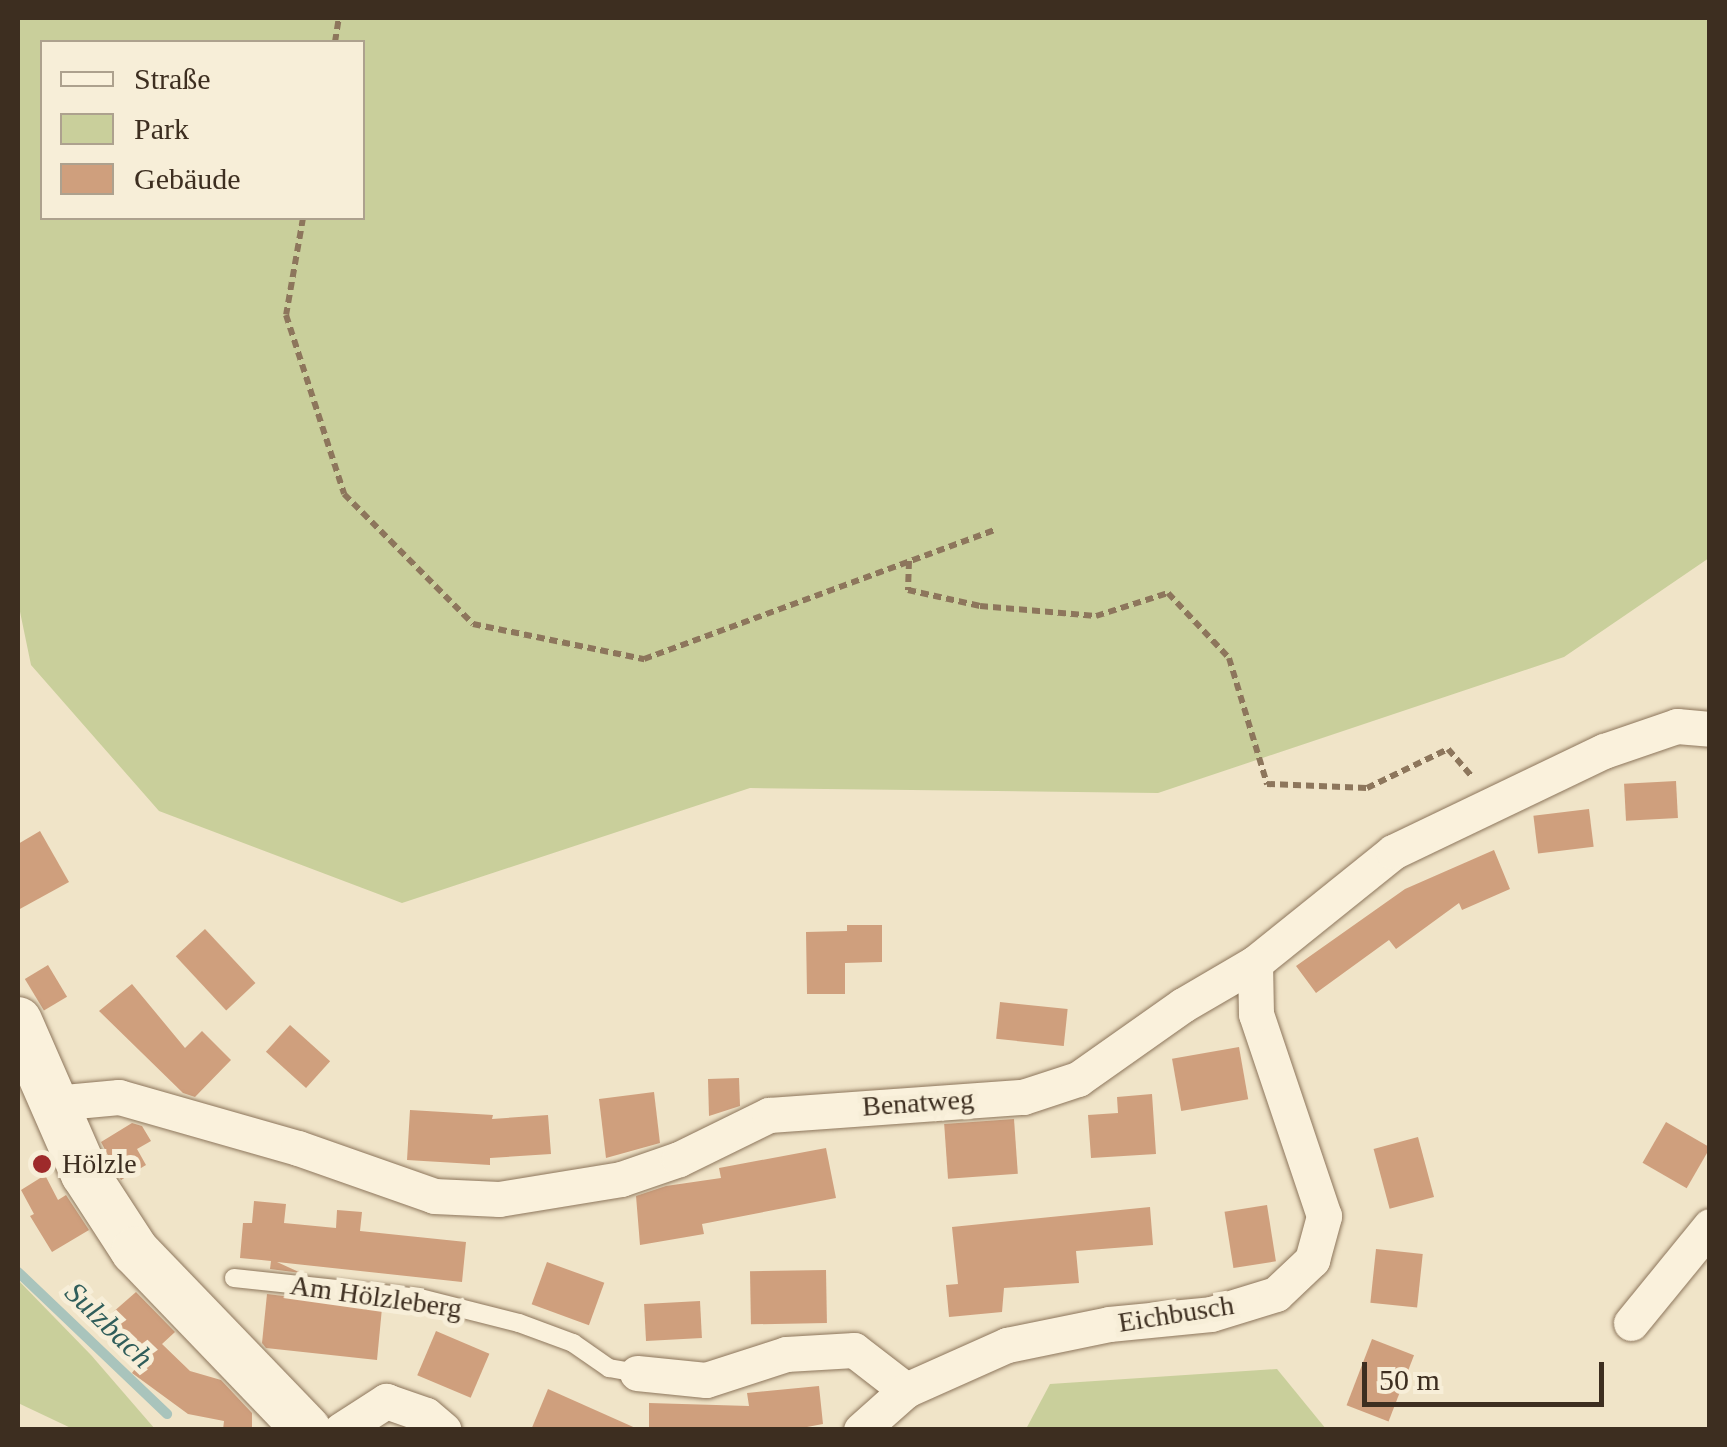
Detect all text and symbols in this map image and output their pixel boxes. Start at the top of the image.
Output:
legend [40,40,365,220]
text: Straße [134,62,211,95]
text: Park [134,112,189,145]
text: Gebäude [134,162,241,195]
street label: Benatweg [861,1082,975,1124]
place label: Hölzle [62,1147,137,1181]
marker: Hölzle [31,1153,53,1175]
street label: Am Hölzleberg [288,1268,464,1326]
water label: Sulzbach [58,1274,160,1376]
street label: Eichbusch [1116,1288,1236,1340]
scale bar [1367,1342,1610,1404]
text: 50 m [1379,1363,1440,1396]

